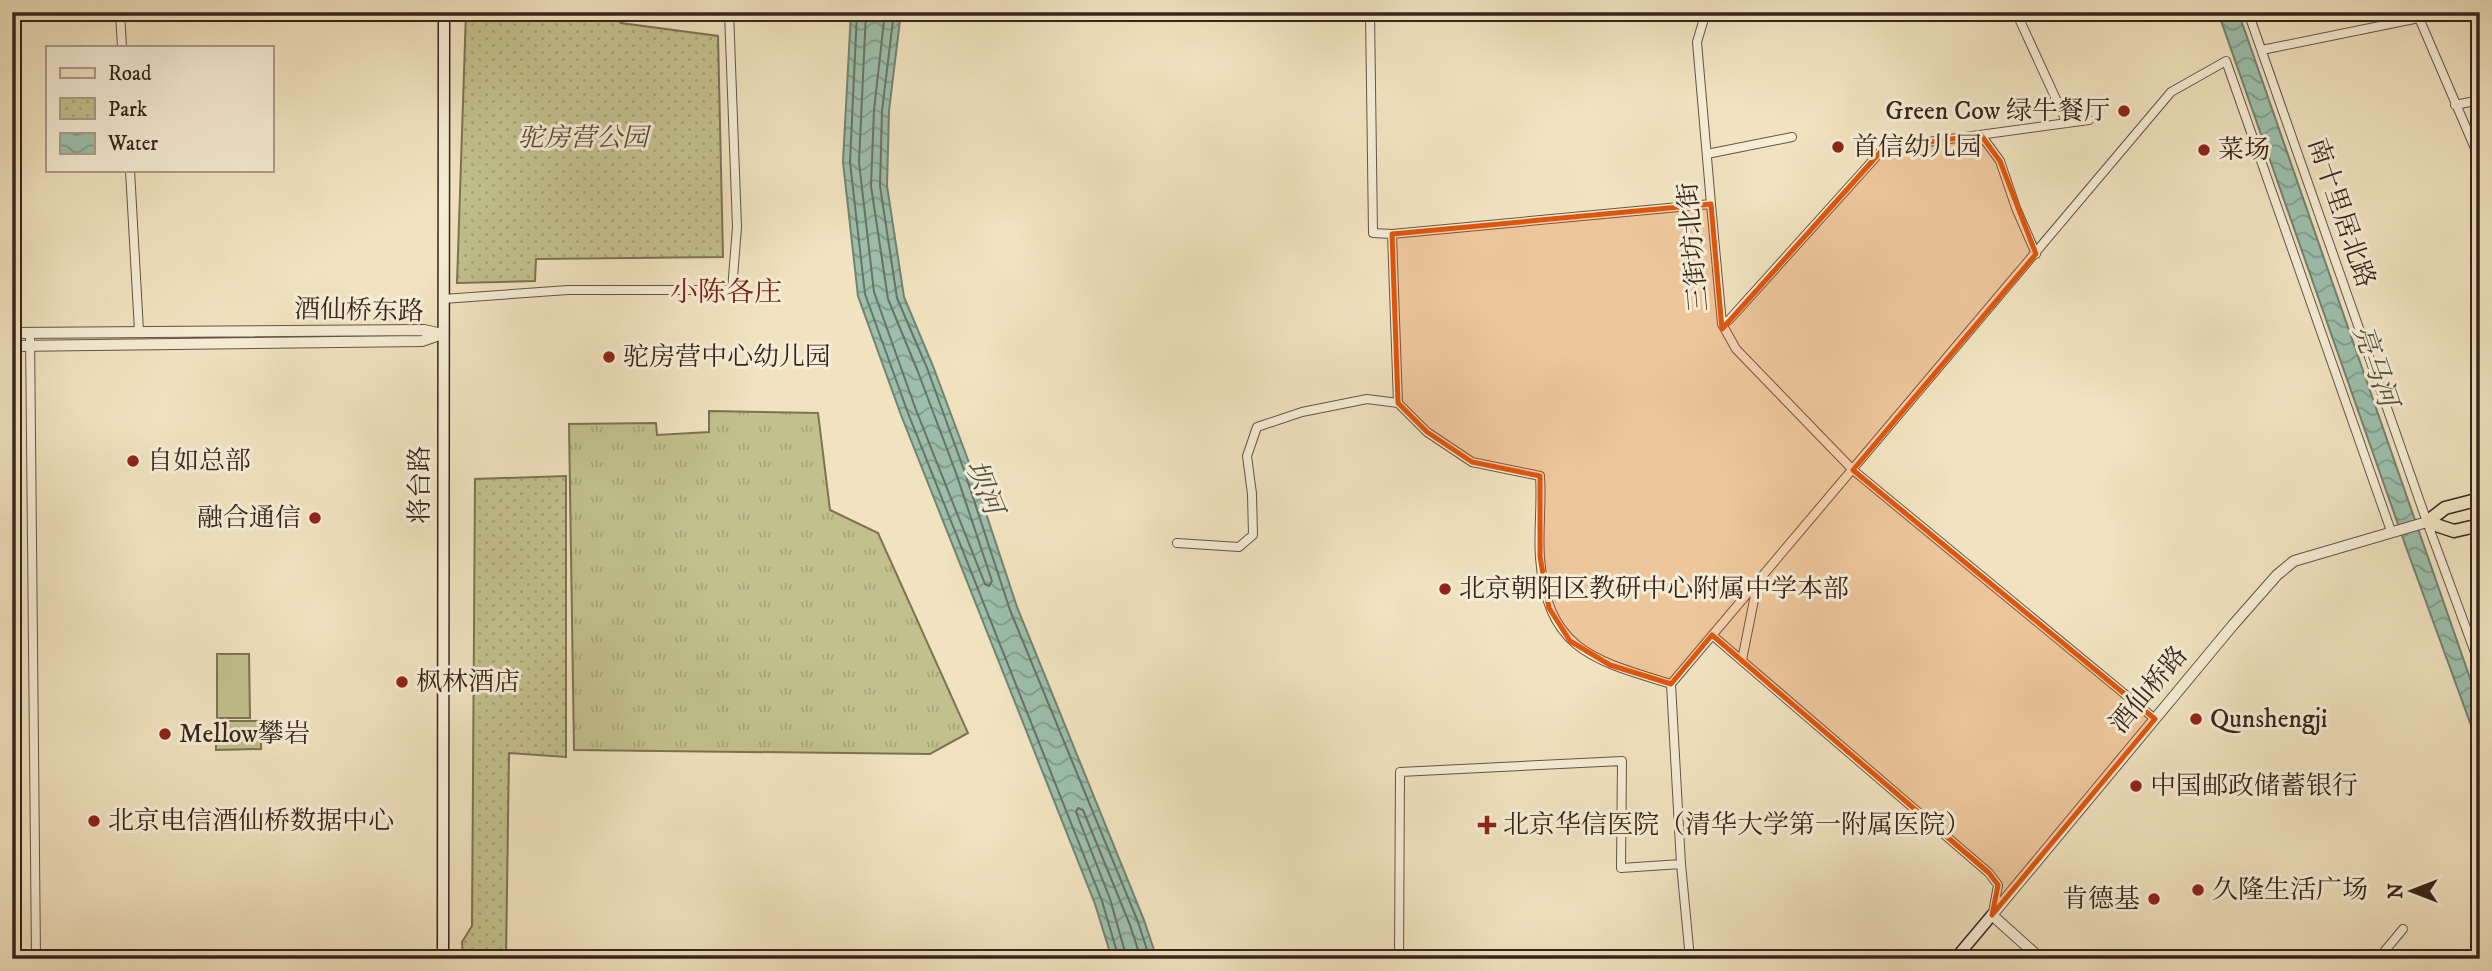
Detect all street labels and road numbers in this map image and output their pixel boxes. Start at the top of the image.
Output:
street label: 南十里居北路 [2300,134,2382,292]
street label: 三街坊北街 [1672,181,1716,313]
street label: 酒仙桥东路 [294,293,424,329]
street label: 将台路 [404,446,437,524]
street label: 酒仙桥路 [2103,640,2195,740]

